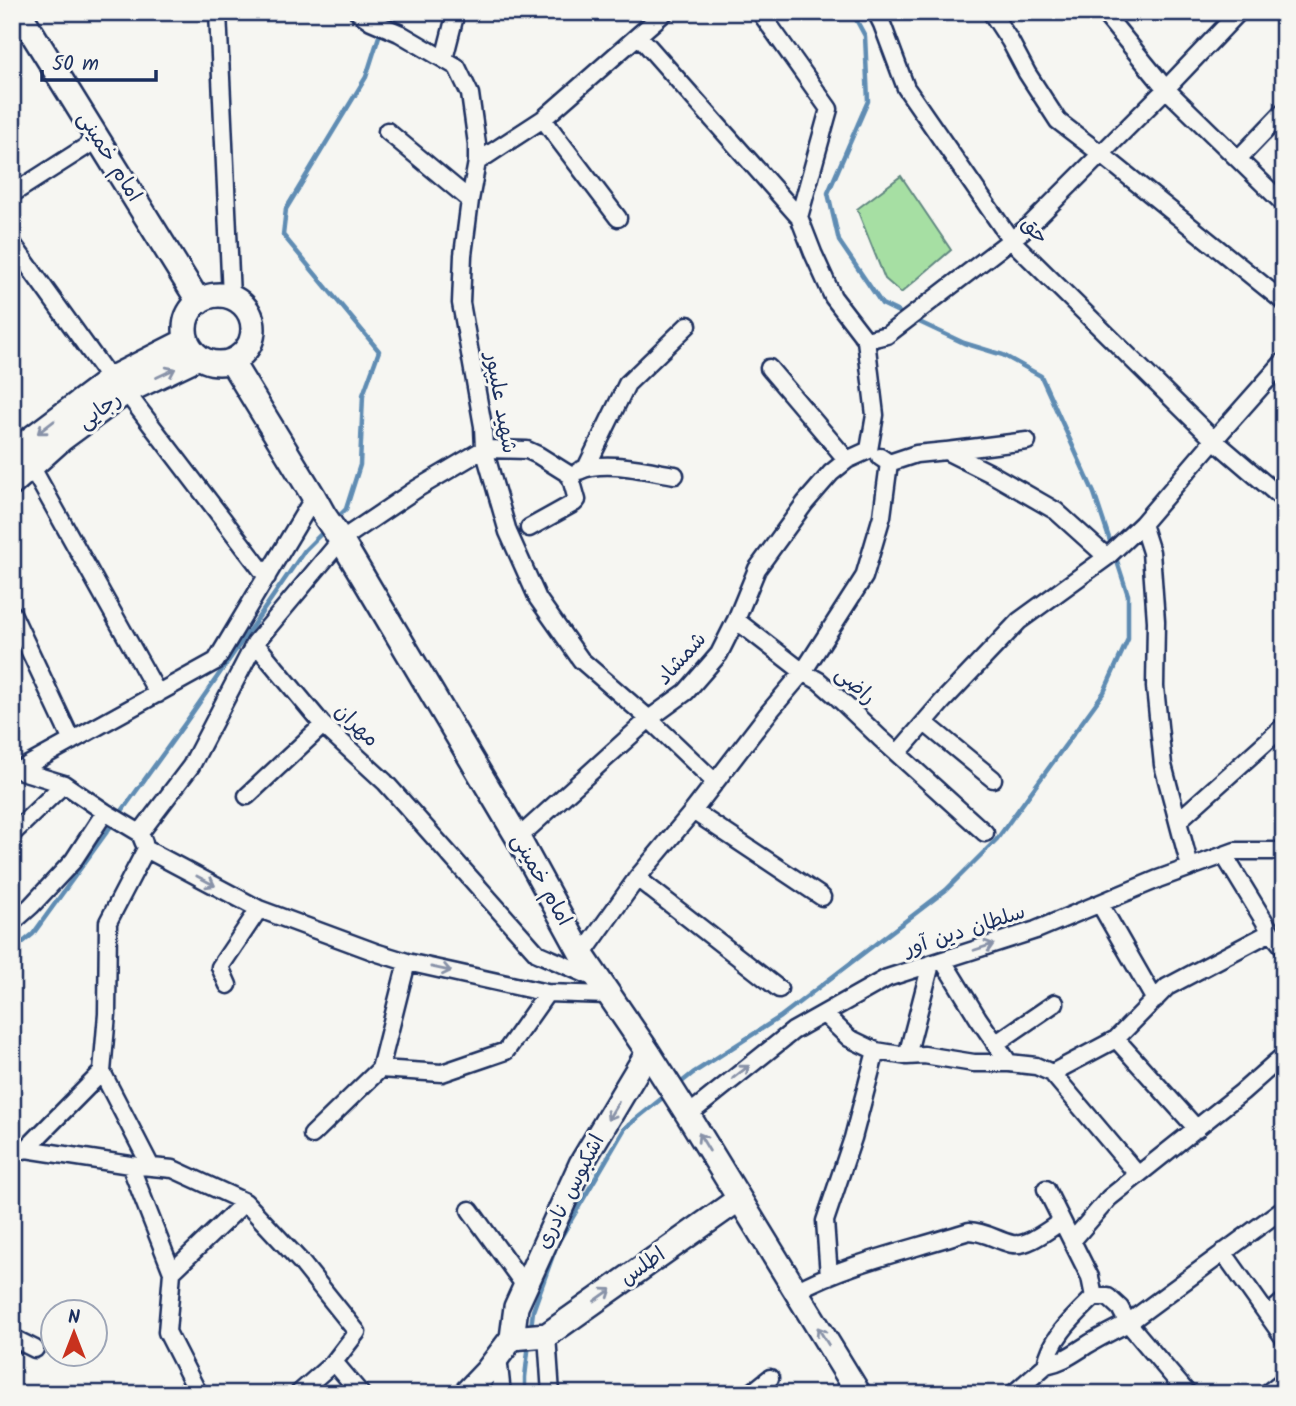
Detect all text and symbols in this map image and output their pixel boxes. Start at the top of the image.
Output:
scale bar [42,38,156,82]
text: 50 m [52,48,99,81]
street label: امام خمینی [68,105,150,209]
street label: حق [1012,209,1056,253]
street label: شهید علیپور [475,348,525,456]
one-way arrow [155,366,176,379]
street label: رجایی [71,384,129,438]
one-way arrow [36,419,55,434]
street label: شمشاد [649,625,715,693]
street label: راضی [827,658,883,714]
street label: مهران [326,696,386,756]
street label: امام خمینی [502,828,580,932]
one-way arrow [196,874,216,888]
street label: سلطان دین آور [898,896,1030,967]
one-way arrow [973,940,995,952]
one-way arrow [430,964,452,977]
one-way arrow [731,1065,750,1080]
one-way arrow [605,1100,619,1120]
street label: اشکبوس نادری [528,1129,614,1255]
one-way arrow [697,1132,711,1152]
street label: اطلس [613,1239,673,1295]
one-way arrow [593,1288,612,1302]
north arrow [38,1298,108,1368]
text: N [68,1303,80,1333]
one-way arrow [816,1326,830,1346]

